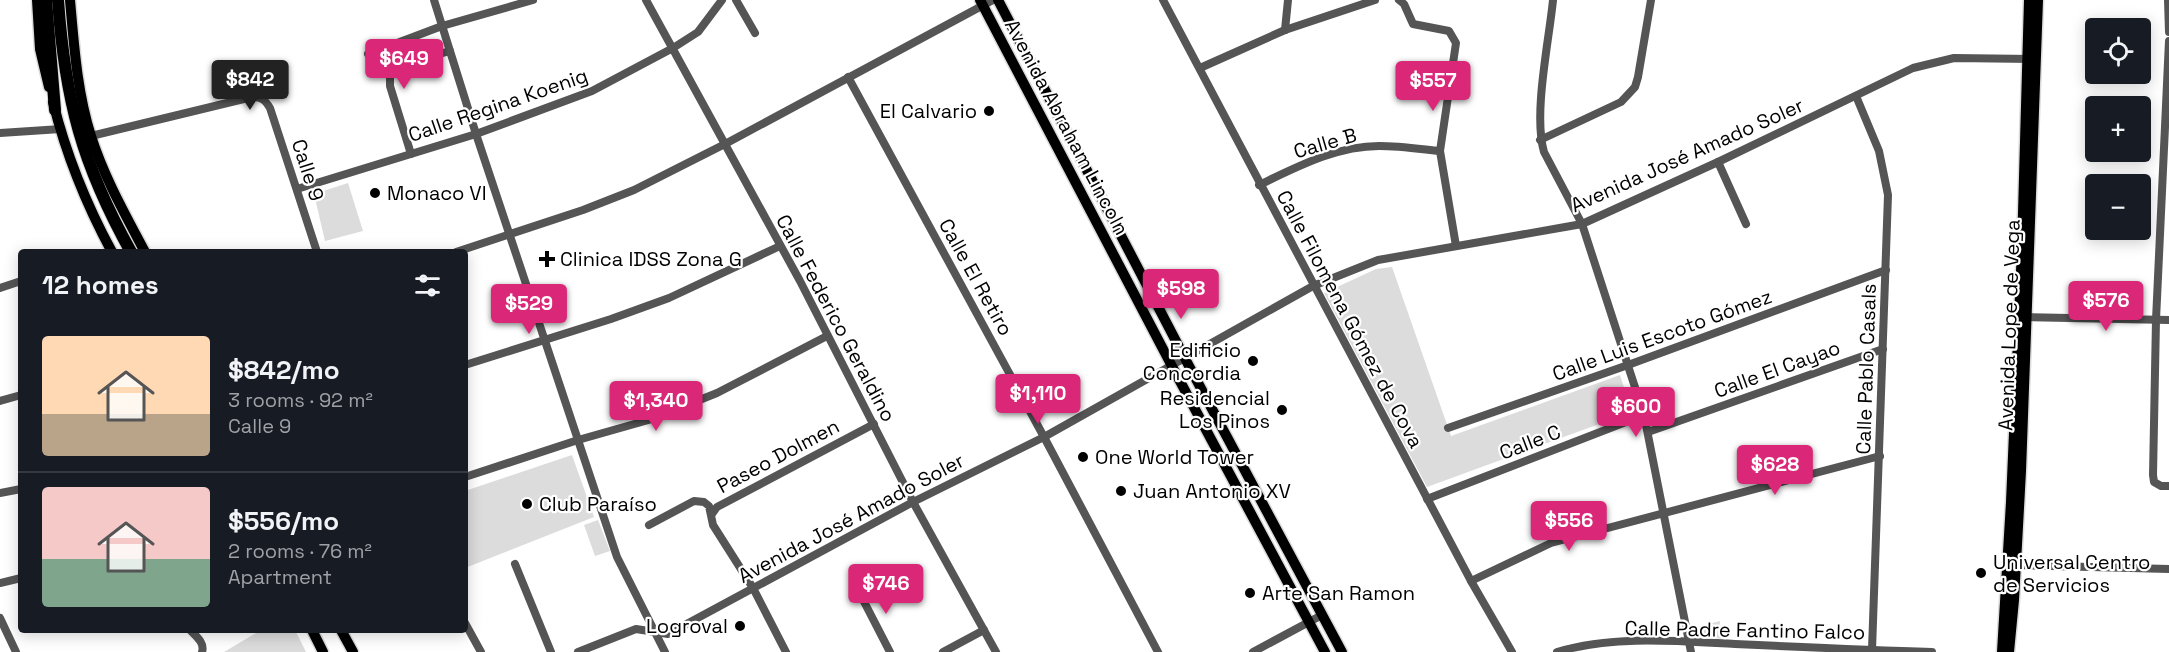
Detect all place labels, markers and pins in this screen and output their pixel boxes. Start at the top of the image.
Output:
pin: $649 [368,39,440,90]
pin: $842 [214,60,286,111]
pin: $557 [1397,61,1469,112]
place label: El Calvario [880,98,977,124]
marker: El Calvario [982,104,996,118]
place label: Monaco VI [387,180,487,206]
marker: Monaco VI [368,186,382,200]
place label: Clinica IDSS Zona G [560,246,742,272]
marker: Clinica IDSS Zona G [538,250,556,268]
pin: $598 [1145,269,1217,320]
pin: $576 [2070,281,2142,332]
pin: $529 [493,284,565,335]
place label: Edificio Concordia [1143,337,1241,386]
marker: Edificio Concordia [1246,354,1260,368]
pin: $1,110 [989,374,1087,425]
pin: $1,340 [607,381,705,432]
place label: Residencial Los Pinos [1160,385,1270,434]
pin: $600 [1600,387,1672,438]
marker: Residencial Los Pinos [1275,403,1289,417]
place label: One World Tower [1095,444,1254,470]
pin: $628 [1739,445,1811,496]
marker: One World Tower [1076,450,1090,464]
place label: Juan Antonio XV [1133,478,1291,504]
marker: Juan Antonio XV [1114,484,1128,498]
place label: Club Paraíso [539,491,657,517]
marker: Club Paraíso [520,497,534,511]
pin: $556 [1533,501,1605,552]
place label: Universal Centro de Servicios [1993,549,2150,598]
pin: $746 [850,564,922,615]
marker: Universal Centro de Servicios [1974,566,1988,580]
place label: Arte San Ramon [1262,580,1415,606]
marker: Arte San Ramon [1243,586,1257,600]
place label: Logroval [646,613,728,639]
marker: Logroval [733,619,747,633]

